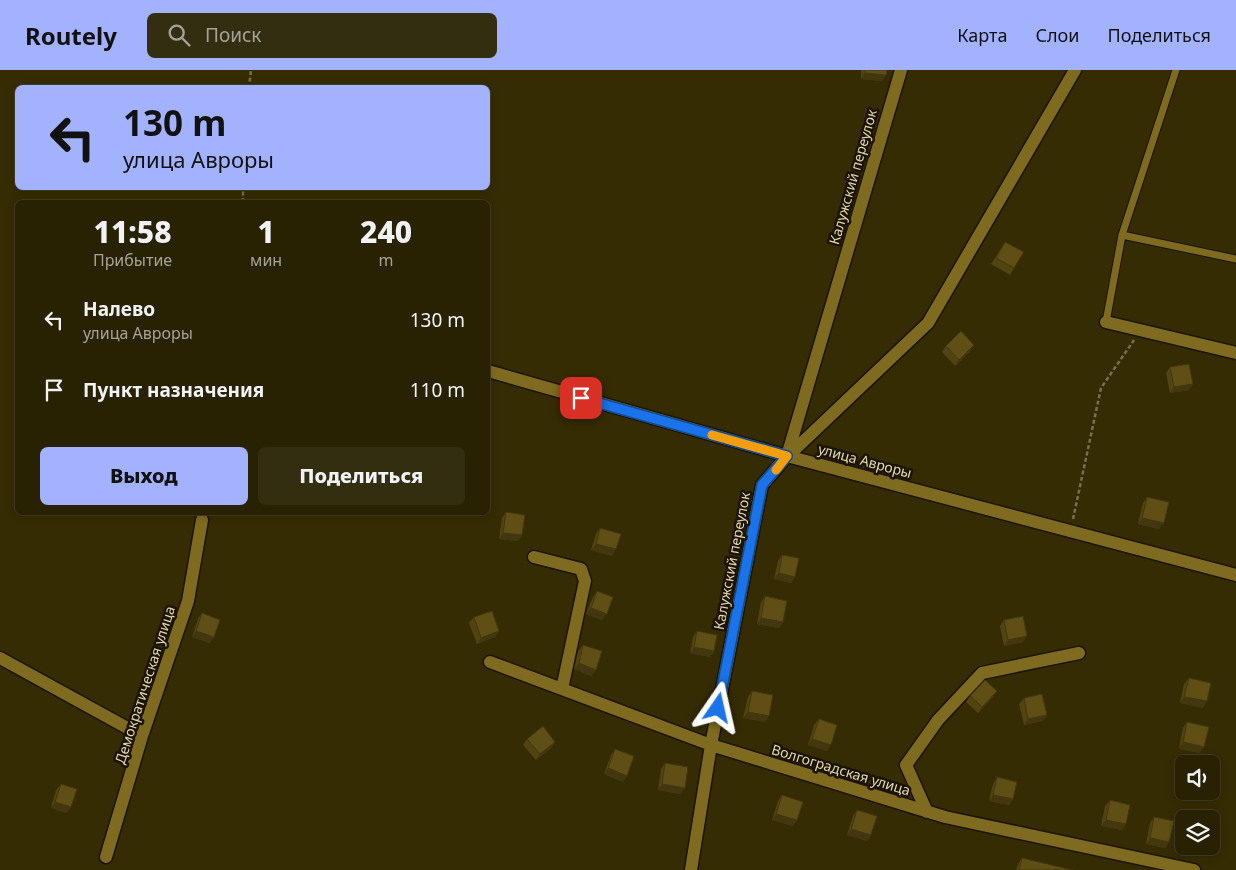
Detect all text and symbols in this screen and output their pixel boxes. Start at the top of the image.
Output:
search box [147,13,497,58]
text: Routely [25,19,117,52]
icon: search [165,21,193,49]
text: Поиск [205,22,261,48]
text: Карта [957,23,1007,47]
text: Слои [1035,23,1079,47]
text: Поделиться [1107,23,1211,47]
text: 130 m [123,99,226,146]
icon: left [40,105,105,170]
street label: Калужский переулок [824,106,881,247]
text: улица Авроры [123,144,274,174]
text: 11:58 [94,211,172,252]
text: 1 [257,211,275,252]
text: 240 [360,211,412,252]
text: Прибытие [93,249,172,271]
text: мин [250,249,282,271]
text: m [379,249,394,271]
text: Налево [83,296,155,322]
icon: left [40,306,68,334]
text: 130 m [410,307,465,333]
text: улица Авроры [83,322,193,344]
icon: arrive [40,376,68,404]
text: Пункт назначения [83,377,264,403]
text: 110 m [410,377,465,403]
pin [560,377,602,419]
icon: arrive [567,384,595,412]
street label: улица Авроры [816,439,914,482]
button: Выход [40,447,248,505]
button: Поделиться [258,447,465,505]
street label: Калужский переулок [709,490,754,631]
street label: Демократическая улица [110,603,179,766]
position arrow [691,681,743,733]
street label: Волгоградская улица [769,739,913,800]
map controls [1175,755,1220,855]
button: sound [1175,755,1220,800]
button: layers [1175,810,1220,855]

